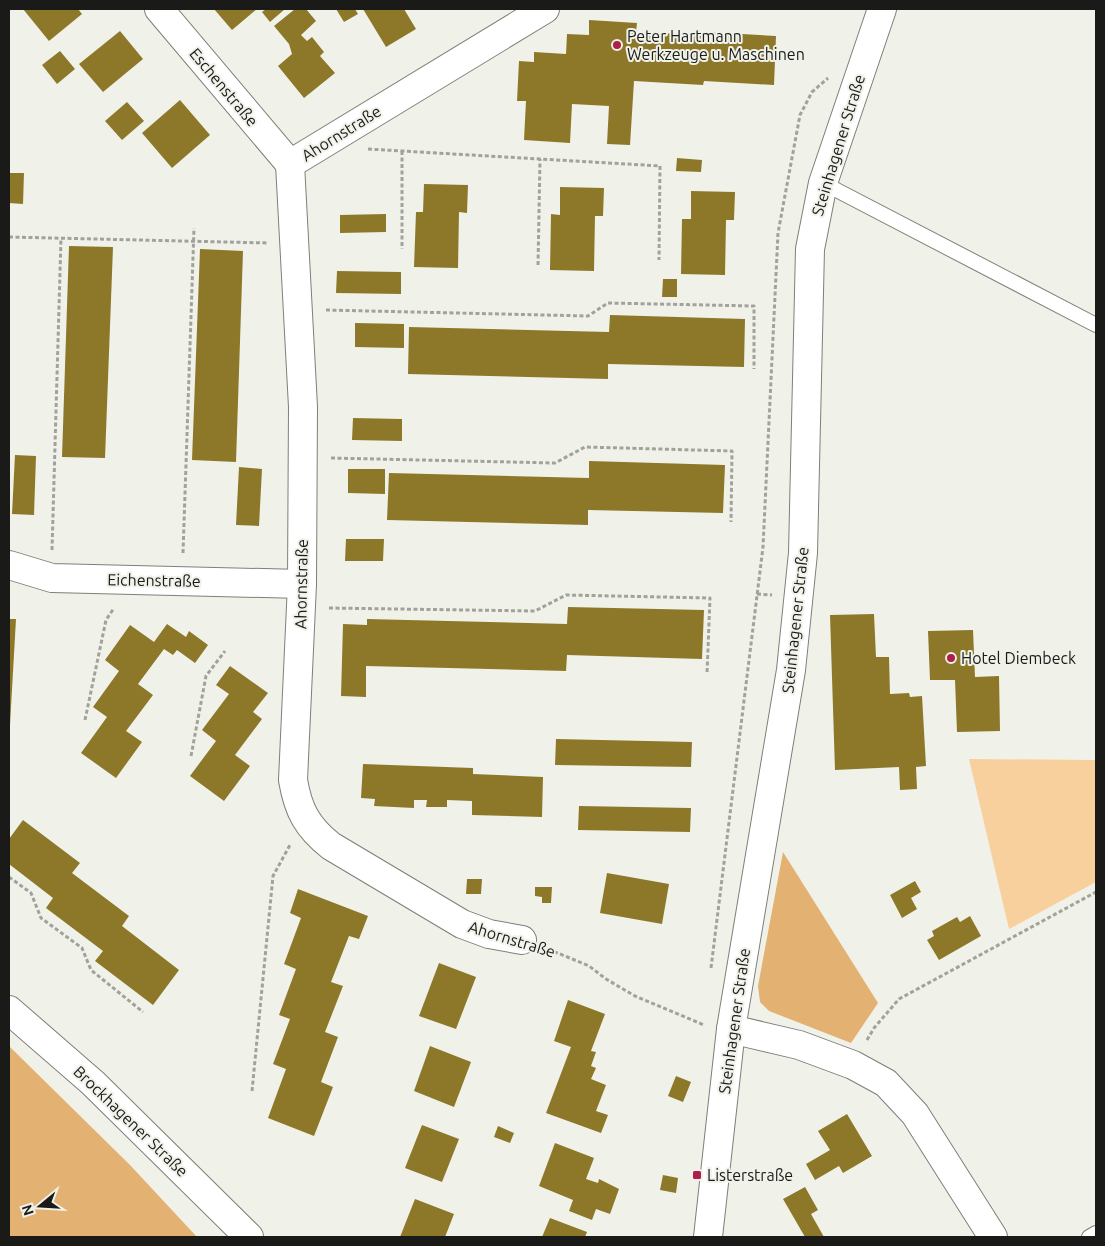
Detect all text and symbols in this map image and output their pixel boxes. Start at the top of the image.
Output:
place label: Peter Hartmann Werkzeuge u. Maschinen [627,27,805,63]
marker: Peter Hartmann Werkzeuge u. Maschinen [611,39,623,51]
street label: Eschenstraße [186,44,262,130]
street label: Steinhagener Straße [808,72,868,218]
street label: Ahornstraße [298,101,384,165]
street label: Ahornstraße [291,539,311,629]
street label: Steinhagener Straße [778,546,812,694]
street label: Eichenstraße [107,570,201,590]
place label: Hotel Diembeck [961,649,1076,667]
marker: Hotel Diembeck [945,652,957,664]
street label: Ahornstraße [466,917,558,961]
street label: Steinhagener Straße [715,947,753,1095]
street label: Brockhagener Straße [70,1062,192,1180]
place label: Listerstraße [707,1166,793,1184]
marker: Listerstraße [691,1169,703,1181]
north arrow [15,1181,65,1231]
text: N [18,1203,37,1217]

